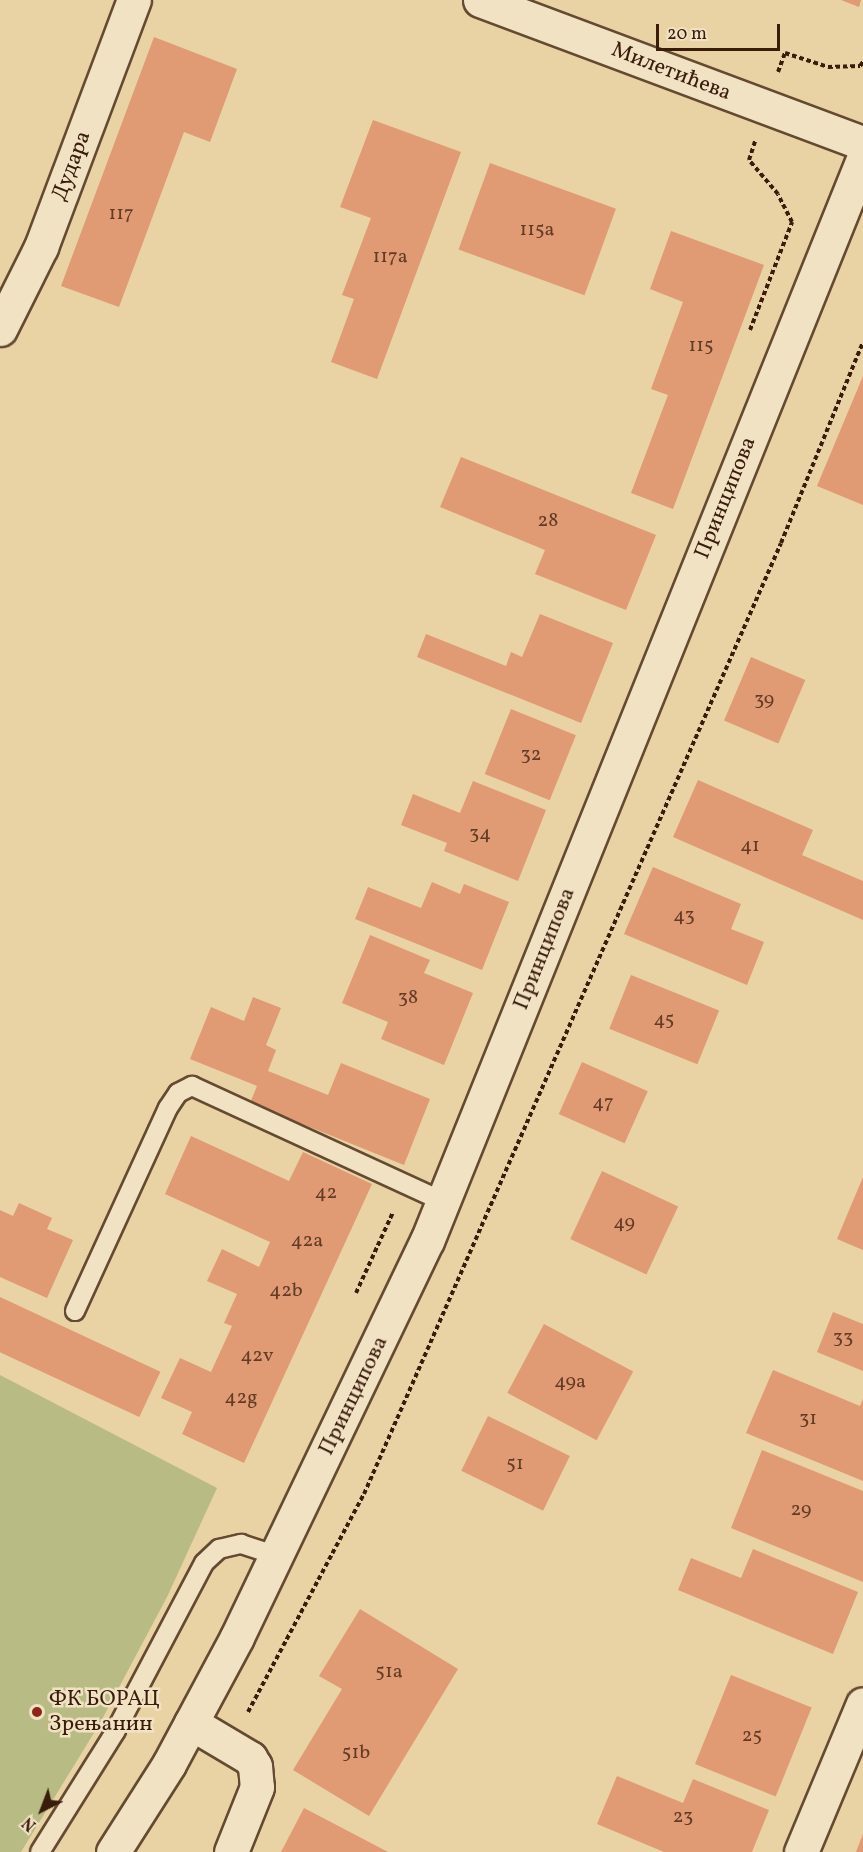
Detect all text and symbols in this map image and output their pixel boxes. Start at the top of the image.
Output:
scale bar [659,12,784,50]
text: 20 m [667,22,707,47]
street label: Милетићева [607,37,735,107]
street label: Дудара [47,127,97,205]
house number: 117 [108,202,134,226]
house number: 115a [519,218,555,242]
house number: 117a [372,245,408,269]
house number: 115 [688,334,714,358]
street label: Принципова [690,433,762,563]
house number: 28 [538,509,558,533]
house number: 39 [754,688,774,712]
house number: 32 [521,743,541,767]
house number: 34 [469,822,491,846]
house number: 41 [740,834,760,858]
street label: Принципова [509,884,581,1014]
house number: 43 [673,904,695,928]
house number: 38 [398,986,418,1010]
house number: 45 [654,1008,674,1032]
house number: 47 [592,1091,614,1115]
house number: 42 [315,1181,337,1205]
house number: 49 [613,1211,635,1235]
house number: 42a [291,1229,323,1253]
house number: 42b [269,1279,303,1303]
house number: 33 [833,1326,853,1350]
street label: Принципова [314,1332,394,1460]
house number: 42v [240,1344,274,1368]
house number: 49a [554,1370,586,1394]
house number: 42g [225,1386,257,1410]
house number: 31 [799,1407,817,1431]
house number: 51 [506,1452,524,1476]
house number: 29 [791,1498,811,1522]
house number: 51a [375,1660,403,1684]
place label: ФК БОРАЦ Зрењанин [49,1686,160,1738]
marker: ФК БОРАЦ Зрењанин [30,1705,44,1719]
house number: 25 [742,1724,762,1748]
house number: 51b [342,1741,370,1765]
north arrow [12,1780,72,1840]
house number: 23 [673,1805,693,1829]
text: N [18,1811,42,1835]

